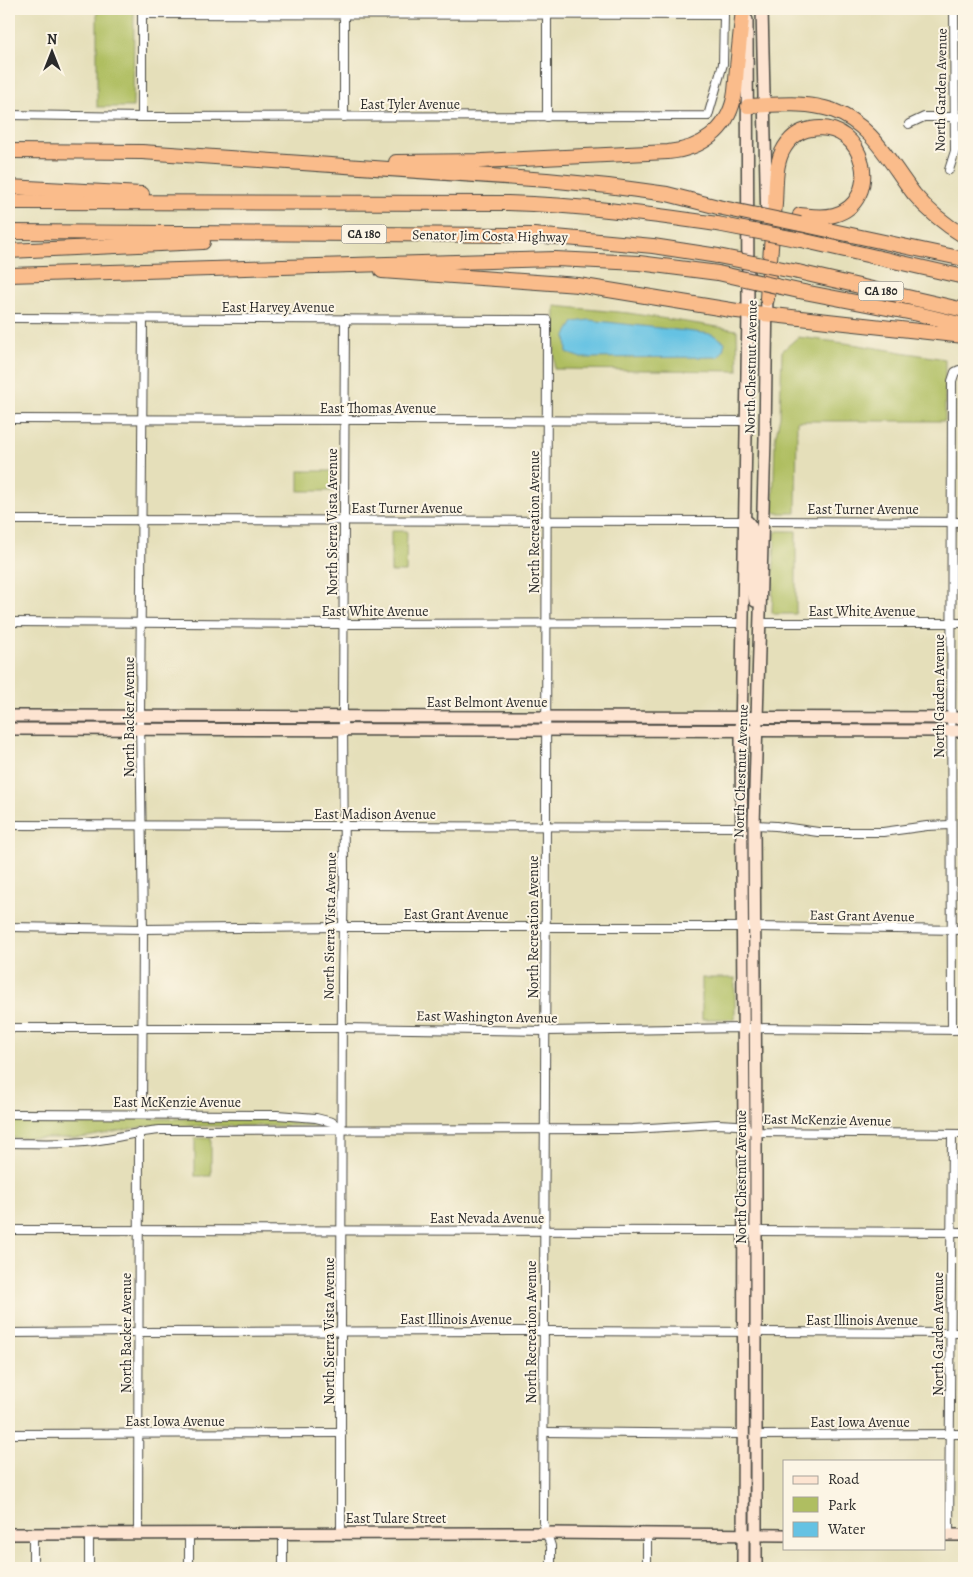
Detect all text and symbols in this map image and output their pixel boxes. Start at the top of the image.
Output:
north arrow [28,28,78,78]
street label: North Garden Avenue [930,28,952,152]
text: N [47,30,57,49]
street label: East Tyler Avenue [360,95,460,114]
road number: CA 180 [342,224,386,243]
street label: Senator Jim Costa Highway [412,225,569,247]
road number: CA 180 [858,282,904,300]
street label: East Harvey Avenue [222,298,334,317]
street label: North Chestnut Avenue [740,300,762,434]
street label: East Thomas Avenue [320,399,436,418]
street label: North Sierra Vista Avenue [323,448,342,596]
street label: North Recreation Avenue [525,450,544,594]
street label: East Turner Avenue [351,499,463,518]
street label: East Turner Avenue [807,500,919,519]
street label: East White Avenue [321,602,429,621]
street label: East White Avenue [808,602,916,621]
street label: North Garden Avenue [930,634,949,758]
street label: North Backer Avenue [120,657,139,777]
street label: East Belmont Avenue [427,693,547,712]
street label: North Chestnut Avenue [729,704,753,838]
street label: East Madison Avenue [314,805,436,824]
street label: North Sierra Vista Avenue [319,852,341,1000]
street label: North Recreation Avenue [524,855,543,999]
street label: East Grant Avenue [403,905,509,924]
street label: East Grant Avenue [809,906,915,926]
street label: East Washington Avenue [416,1006,558,1028]
street label: East McKenzie Avenue [113,1093,241,1112]
street label: East McKenzie Avenue [763,1109,891,1131]
street label: North Chestnut Avenue [732,1110,751,1244]
street label: East Nevada Avenue [430,1209,544,1228]
street label: North Sierra Vista Avenue [320,1257,339,1405]
street label: North Recreation Avenue [522,1260,541,1404]
street label: North Garden Avenue [929,1272,948,1396]
street label: North Backer Avenue [117,1273,136,1393]
street label: East Illinois Avenue [400,1310,512,1329]
street label: East Illinois Avenue [806,1311,918,1330]
street label: East Iowa Avenue [125,1412,225,1431]
street label: East Iowa Avenue [810,1413,910,1432]
legend [783,1460,946,1550]
text: Road [828,1469,860,1489]
text: Park [828,1495,857,1515]
street label: East Tulare Street [346,1509,447,1528]
text: Water [827,1519,865,1539]

